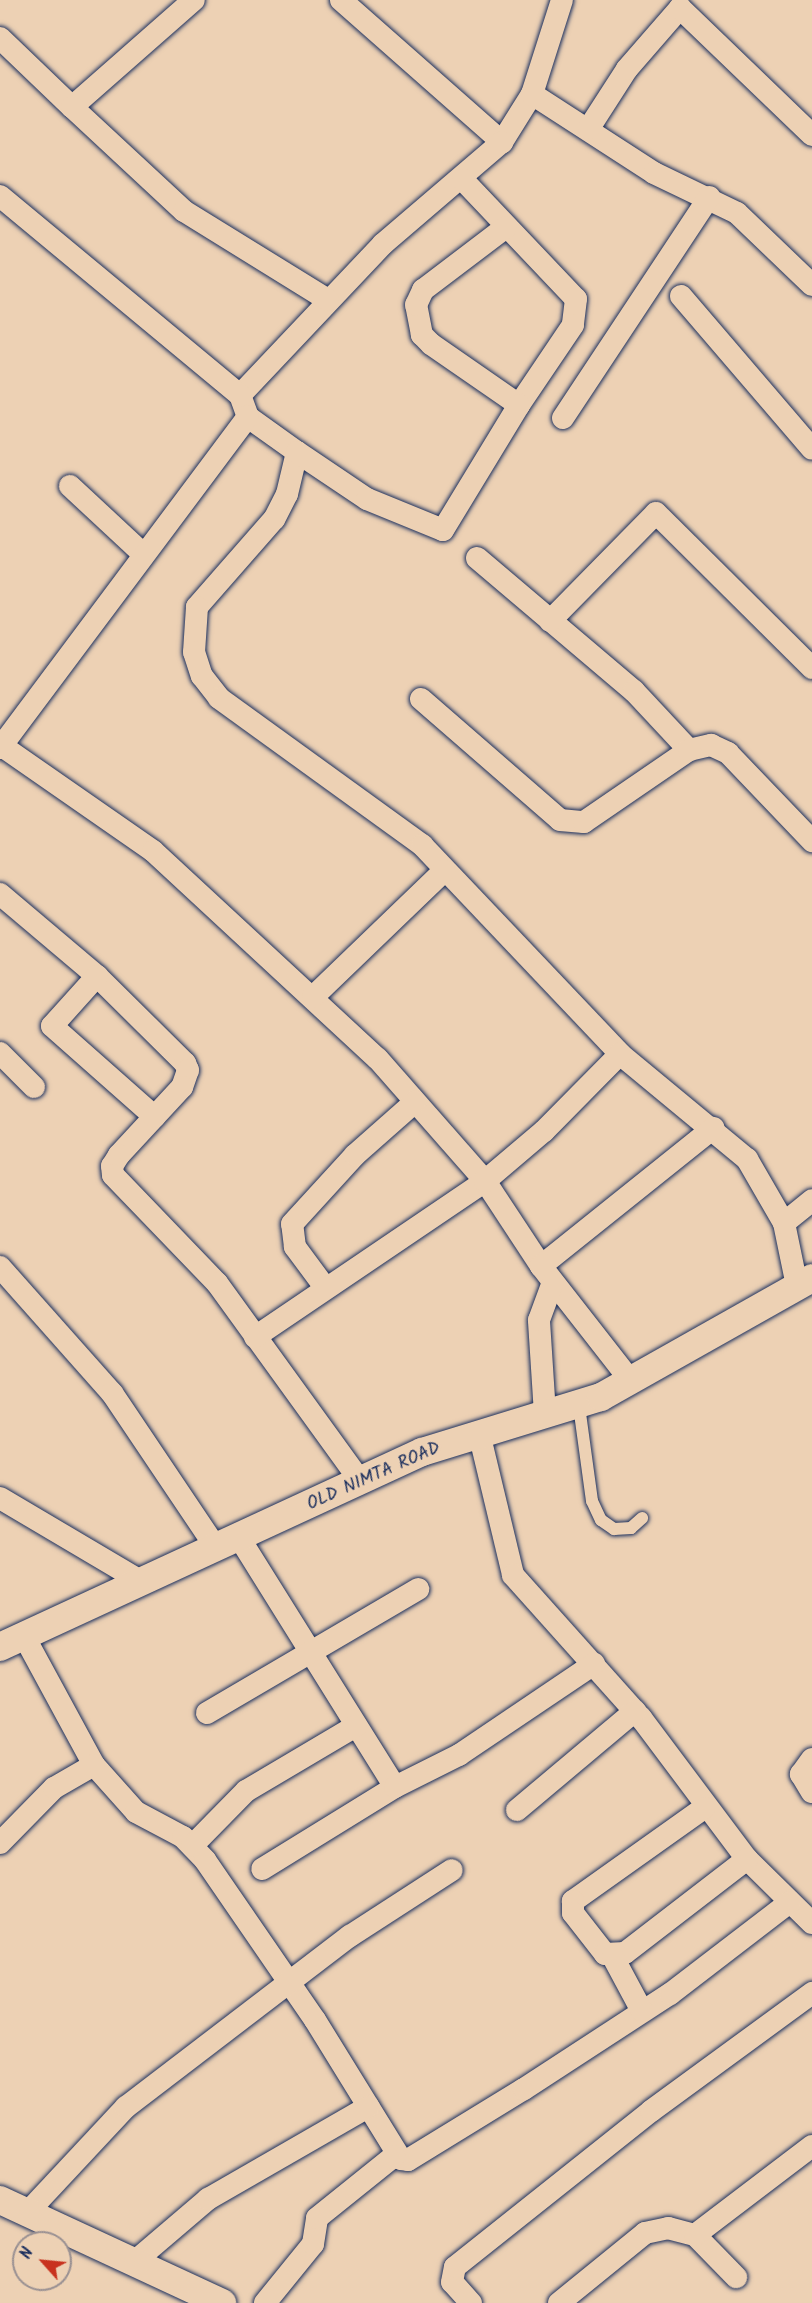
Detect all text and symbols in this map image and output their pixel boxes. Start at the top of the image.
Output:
street label: OLD NIMTA ROAD [304,1438,444,1516]
north arrow [12,2231,72,2291]
text: N [14,2243,41,2264]

